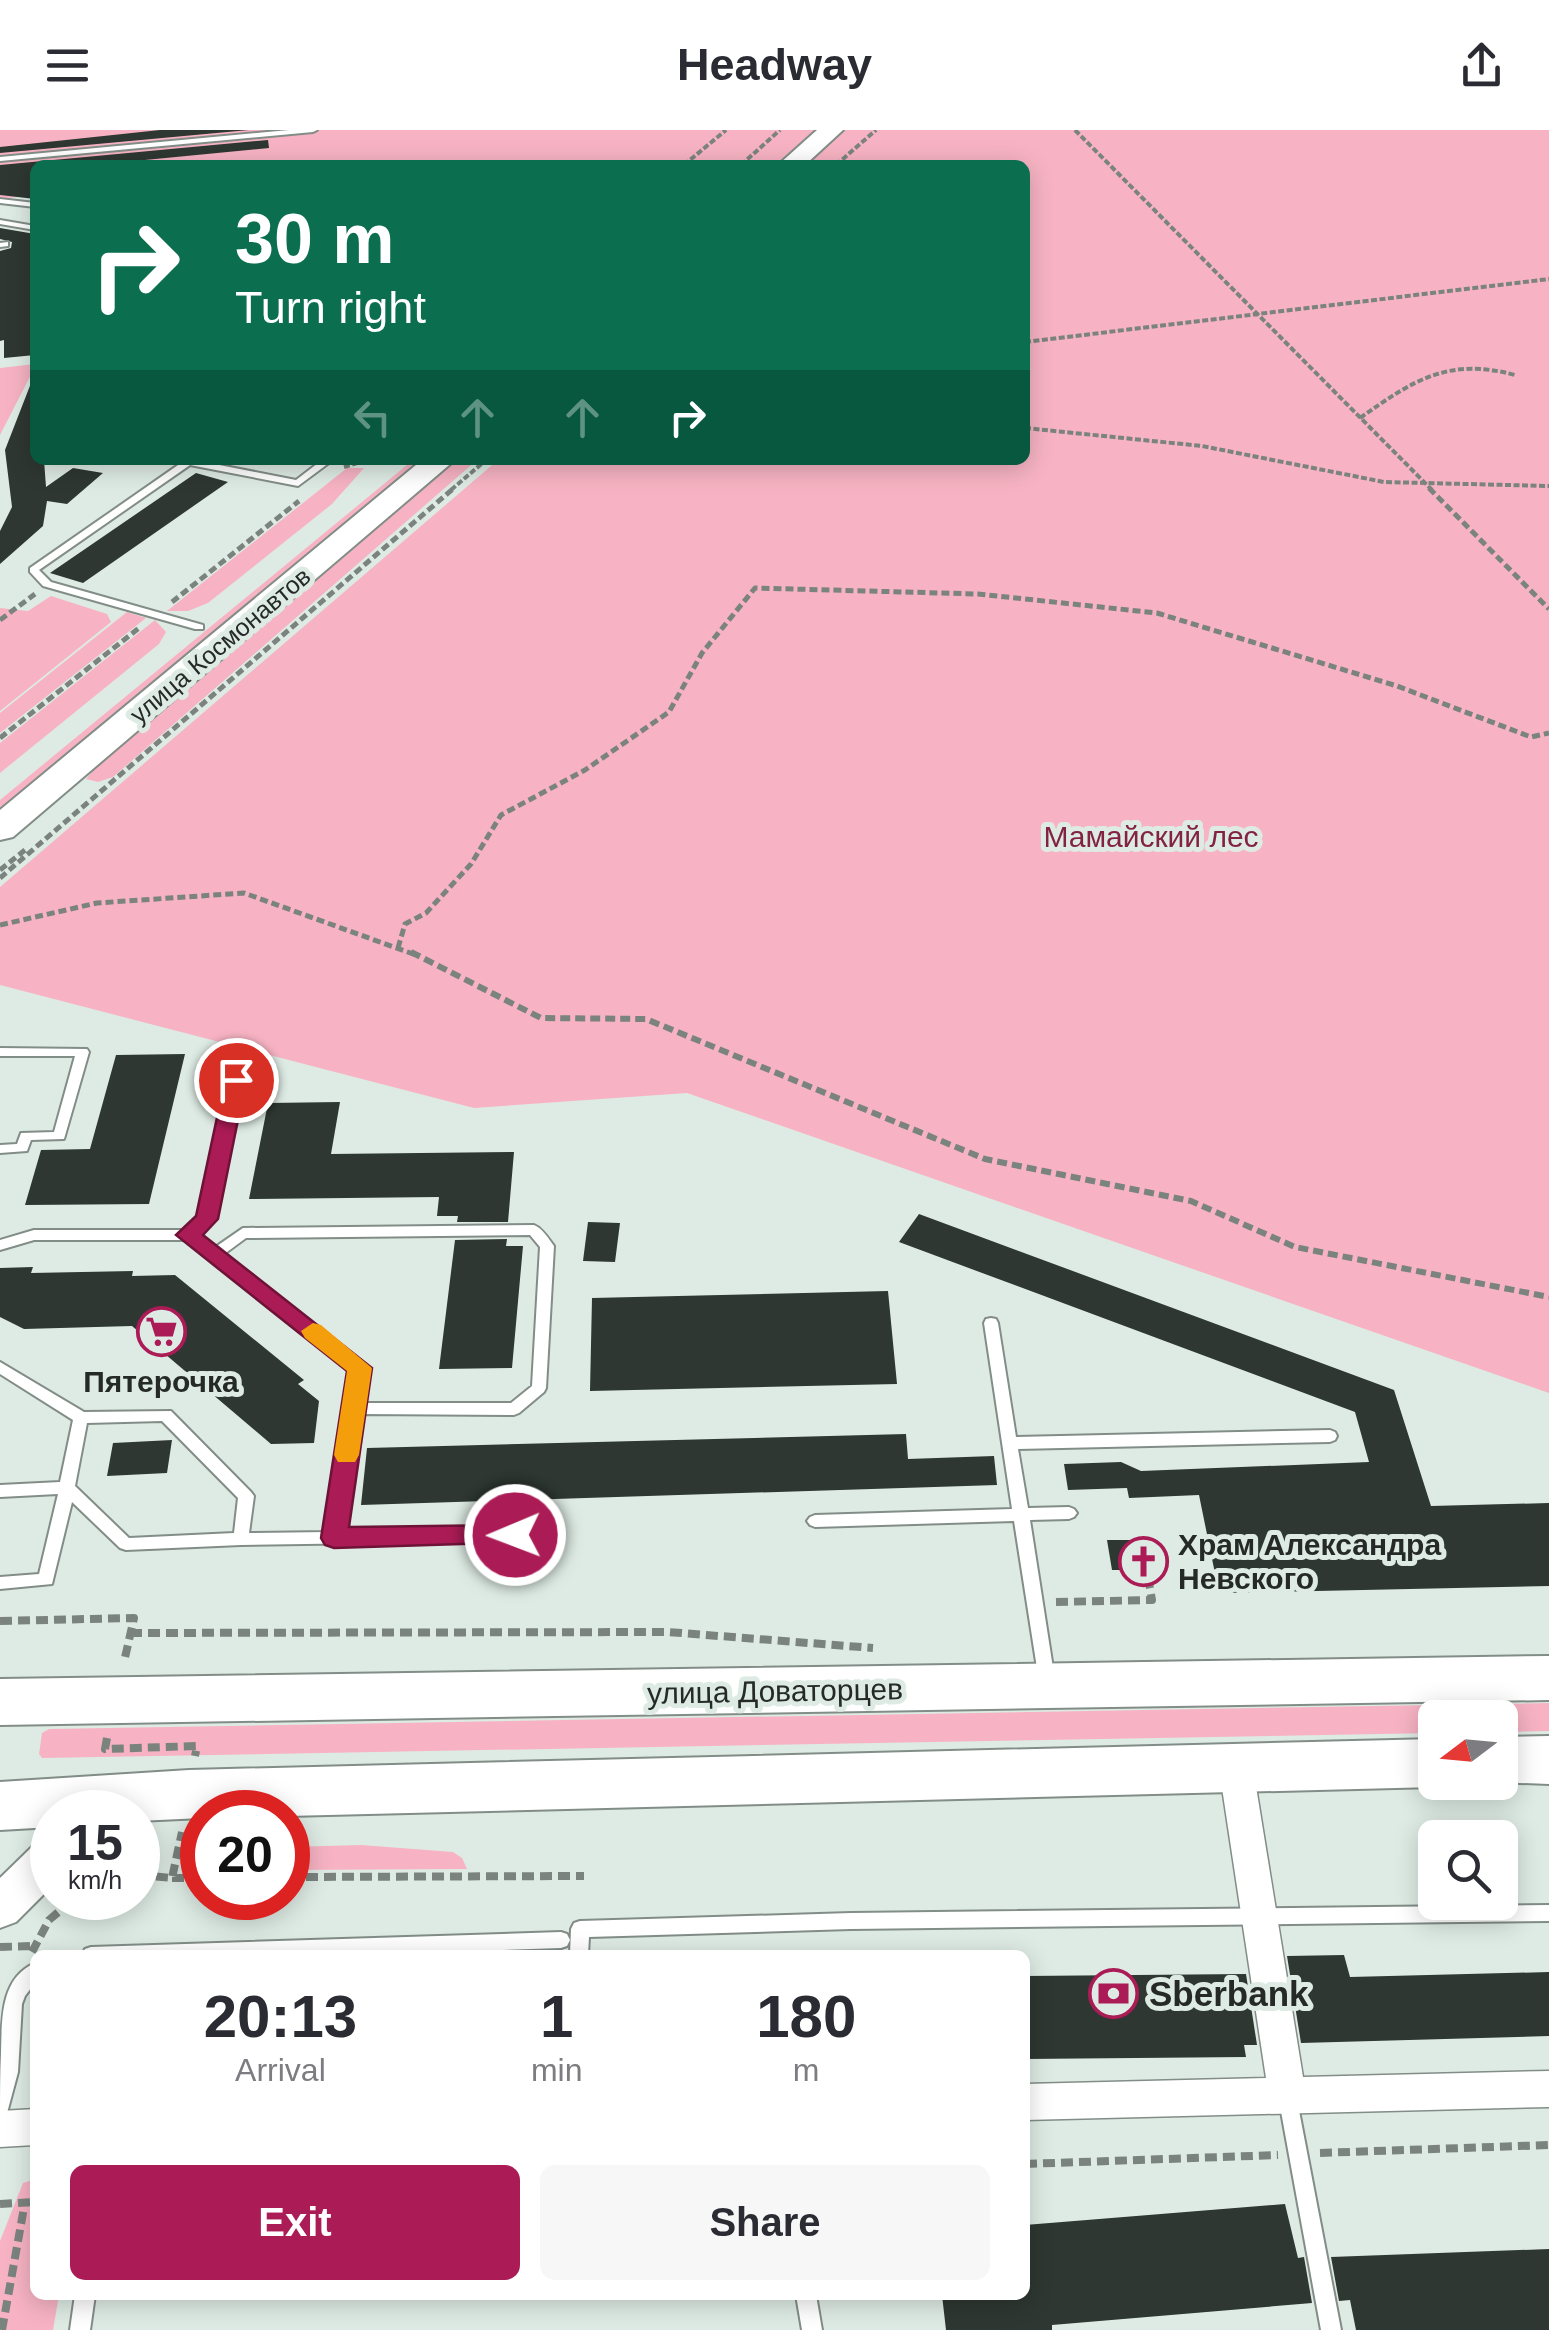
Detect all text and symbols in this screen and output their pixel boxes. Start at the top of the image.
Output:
icon: menu [40,38,95,93]
icon: share [1454,38,1509,93]
text: Headway [677,39,872,90]
icon: right [70,200,200,330]
text: 30 m [235,200,395,278]
text: Turn right [235,282,426,333]
icon: left [345,390,400,445]
icon: ahead [450,390,505,445]
icon: ahead [555,390,610,445]
icon: right [660,390,715,445]
street label: улица Космонавтов [124,561,316,729]
park label: Мамайский лес [1043,820,1259,853]
pin [194,1038,279,1123]
icon: arrive [209,1053,264,1108]
supermarket icon: Пятерочка [135,1306,187,1358]
place label: Пятерочка [83,1365,239,1398]
position arrow [463,1483,567,1587]
place label: Храм Александра Невского [1178,1528,1441,1595]
church icon: Храм Александра Невского [1117,1535,1169,1587]
street label: улица Доваторцев [647,1672,903,1710]
north arrow [1418,1700,1518,1800]
map controls [1418,1700,1518,1920]
speed limit sign: 20 [180,1790,310,1920]
text: 15 [67,1815,123,1871]
button: search [1418,1820,1518,1920]
text: km/h [68,1866,122,1894]
bank icon: Sberbank [1088,1967,1140,2019]
place label: Sberbank [1149,1974,1309,2013]
text: 20:13 [204,1983,357,2050]
text: 1 [540,1983,573,2050]
text: 180 [756,1983,856,2050]
text: Arrival [235,2052,326,2088]
text: min [531,2052,582,2088]
text: m [793,2052,820,2088]
button: Exit [70,2165,520,2280]
button: Share [540,2165,990,2280]

